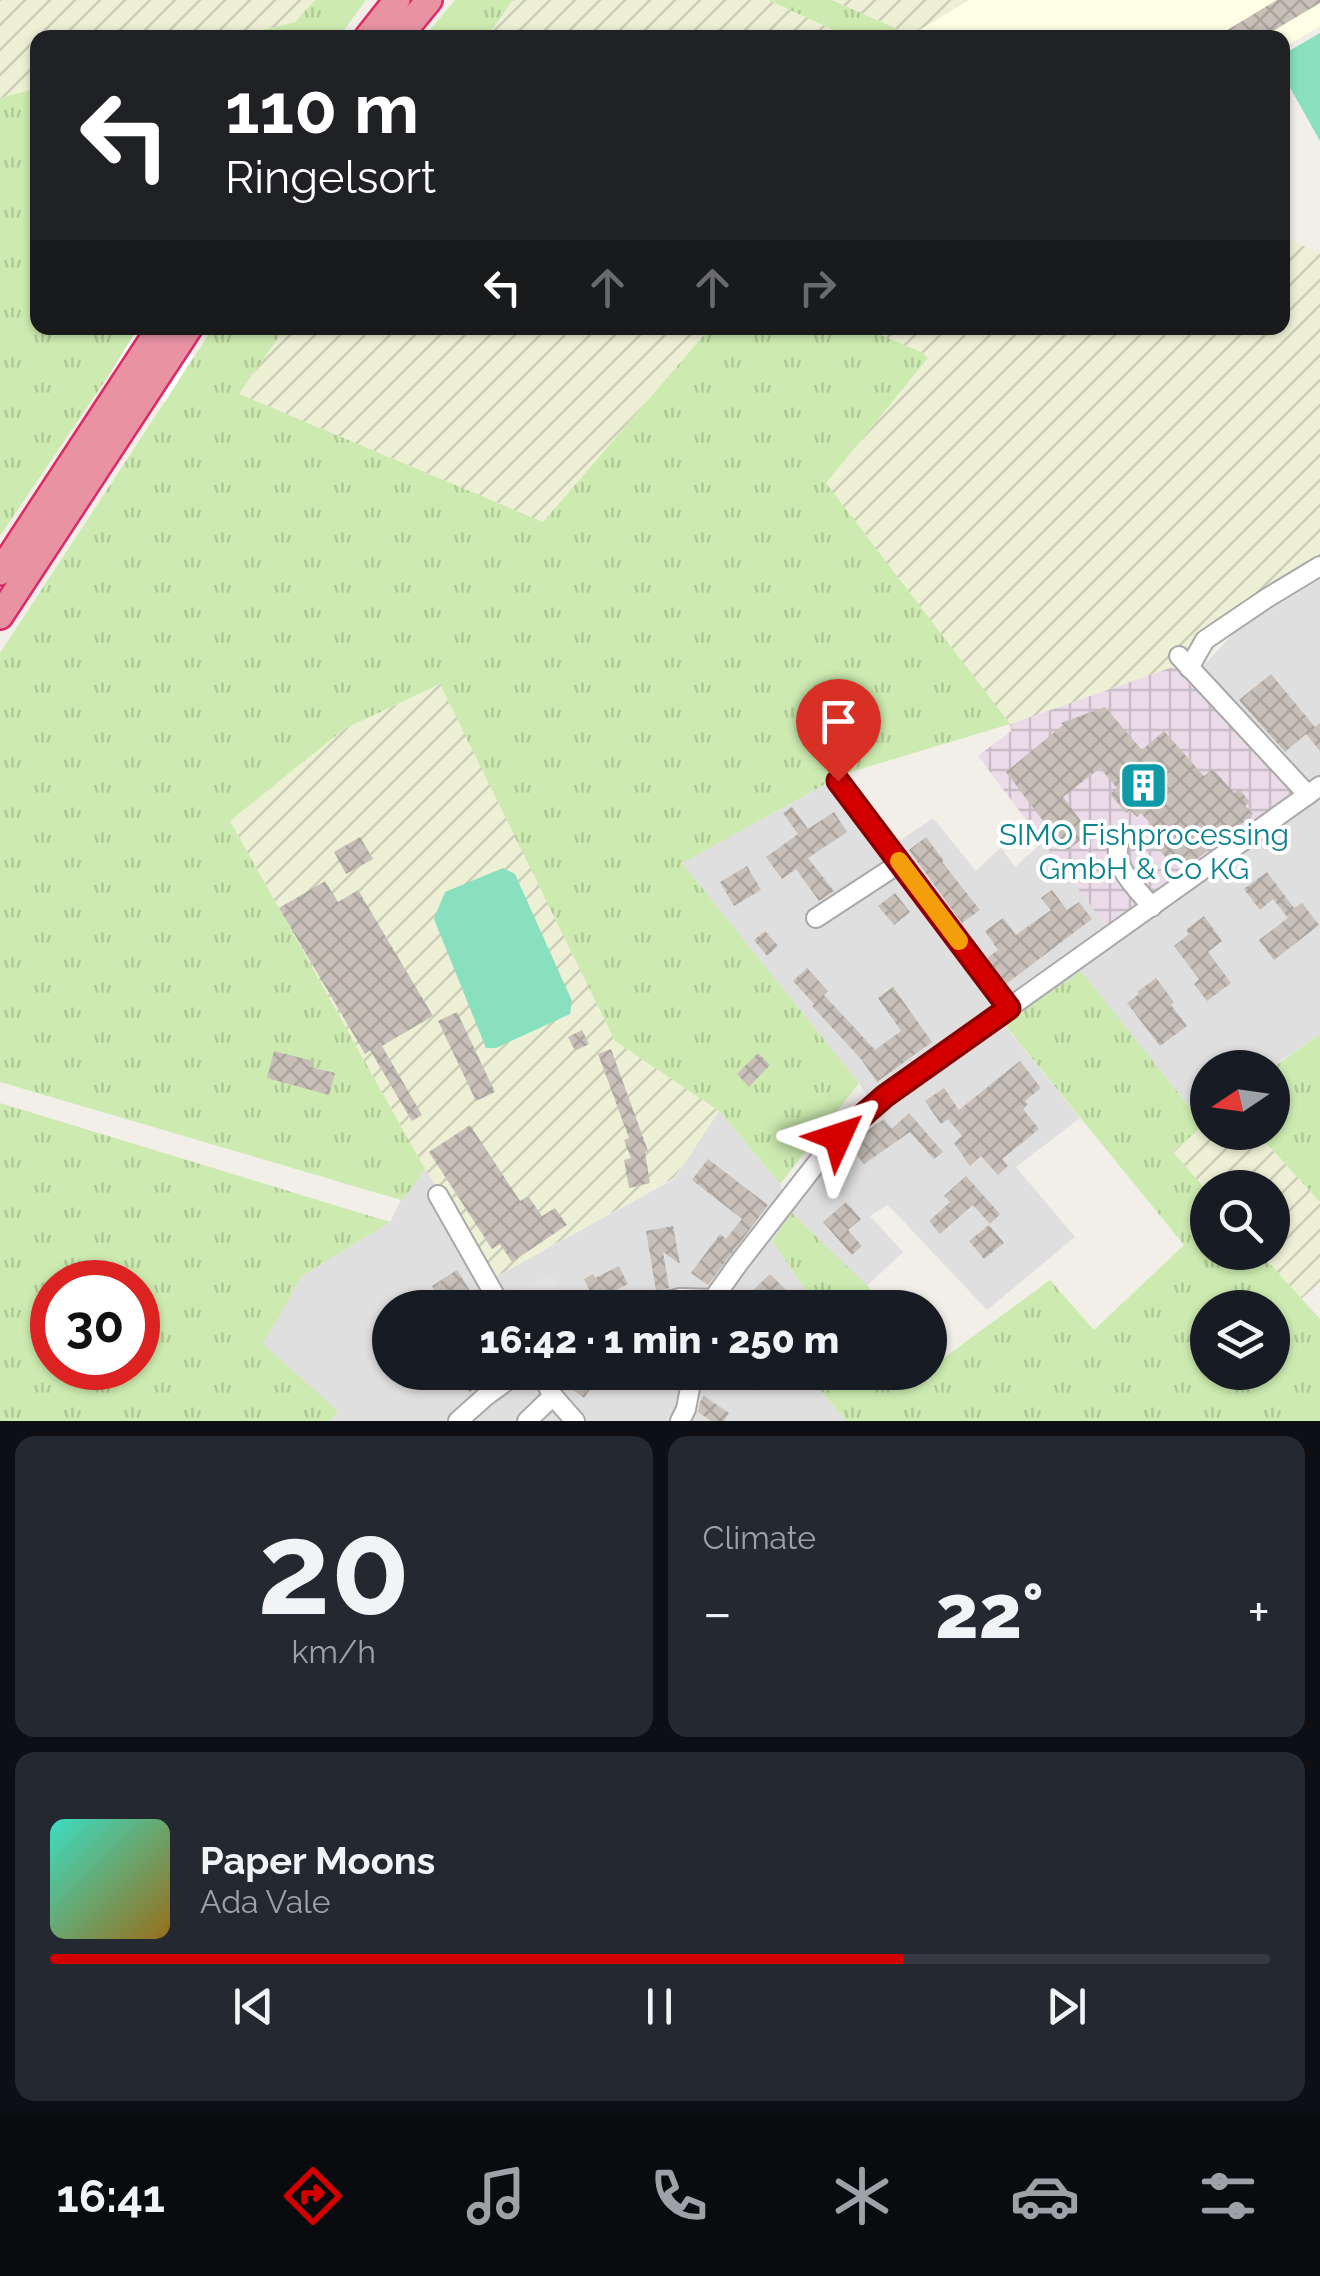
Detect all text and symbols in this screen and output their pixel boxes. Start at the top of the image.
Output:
text: 110 m [225,67,419,149]
icon: left [60,70,190,200]
text: Ringelsort [225,151,436,204]
icon: left [475,260,530,315]
icon: ahead [580,260,635,315]
icon: ahead [685,260,740,315]
icon: right [790,260,845,315]
pin [796,679,881,782]
icon: arrive [811,694,866,749]
building icon: SIMO Fishprocessing GmbH & Co KG [1118,760,1170,812]
place label: SIMO Fishprocessing GmbH & Co KG [999,817,1289,886]
north arrow [1190,1050,1290,1150]
map controls [1190,1050,1290,1390]
position arrow [786,1085,890,1189]
button: search [1190,1170,1290,1270]
speed limit sign: 30 [30,1260,160,1390]
button: layers [1190,1290,1290,1390]
text: 16:42 · 1 min · 250 m [480,1317,839,1362]
text: 20 [257,1492,410,1644]
text: Climate [703,1519,816,1556]
text: 22° [935,1567,1044,1656]
text: − [703,1580,732,1645]
text: + [1247,1580,1270,1645]
text: km/h [292,1633,376,1670]
text: Paper Moons [200,1838,435,1883]
text: Ada Vale [200,1883,331,1920]
icon: previous [226,1979,281,2034]
icon: pause [632,1979,687,2034]
icon: next [1039,1979,1094,2034]
icon: directions [278,2161,348,2231]
icon: music [461,2161,531,2231]
icon: phone [644,2161,714,2231]
icon: climate [827,2161,897,2231]
icon: car [1010,2161,1080,2231]
icon: filters [1193,2161,1263,2231]
text: 16:41 [57,2170,165,2223]

